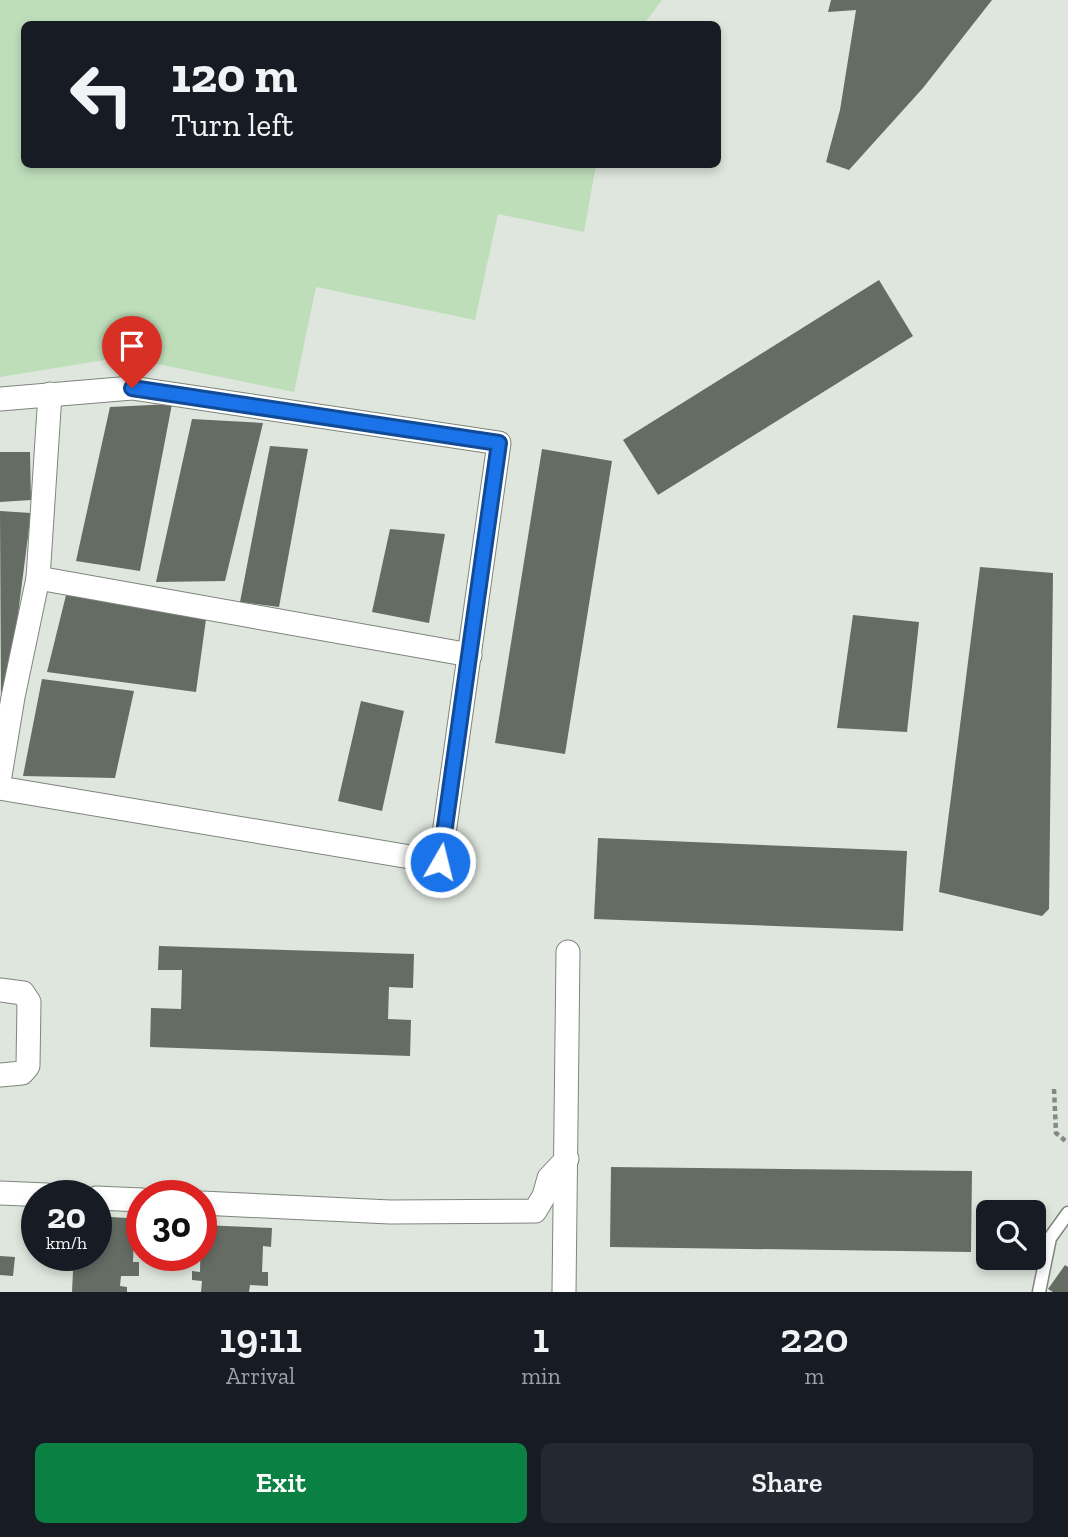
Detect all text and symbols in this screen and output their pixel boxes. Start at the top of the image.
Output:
text: 120 m [171,46,297,105]
icon: left [56,49,147,140]
text: Turn left [171,106,293,144]
pin [102,316,162,388]
icon: arrive [113,327,151,365]
position arrow [403,825,477,899]
speed limit sign: 30 [126,1180,217,1271]
text: 20 [47,1195,86,1237]
map controls [976,1200,1046,1270]
button: search [976,1200,1046,1270]
text: km/h [46,1232,87,1254]
text: 19:11 [219,1312,302,1363]
text: 1 [533,1312,549,1363]
text: 220 [780,1312,849,1363]
text: Arrival [226,1362,295,1390]
text: min [521,1362,561,1390]
text: m [804,1362,824,1390]
button: Exit [35,1443,527,1523]
button: Share [541,1443,1033,1523]

